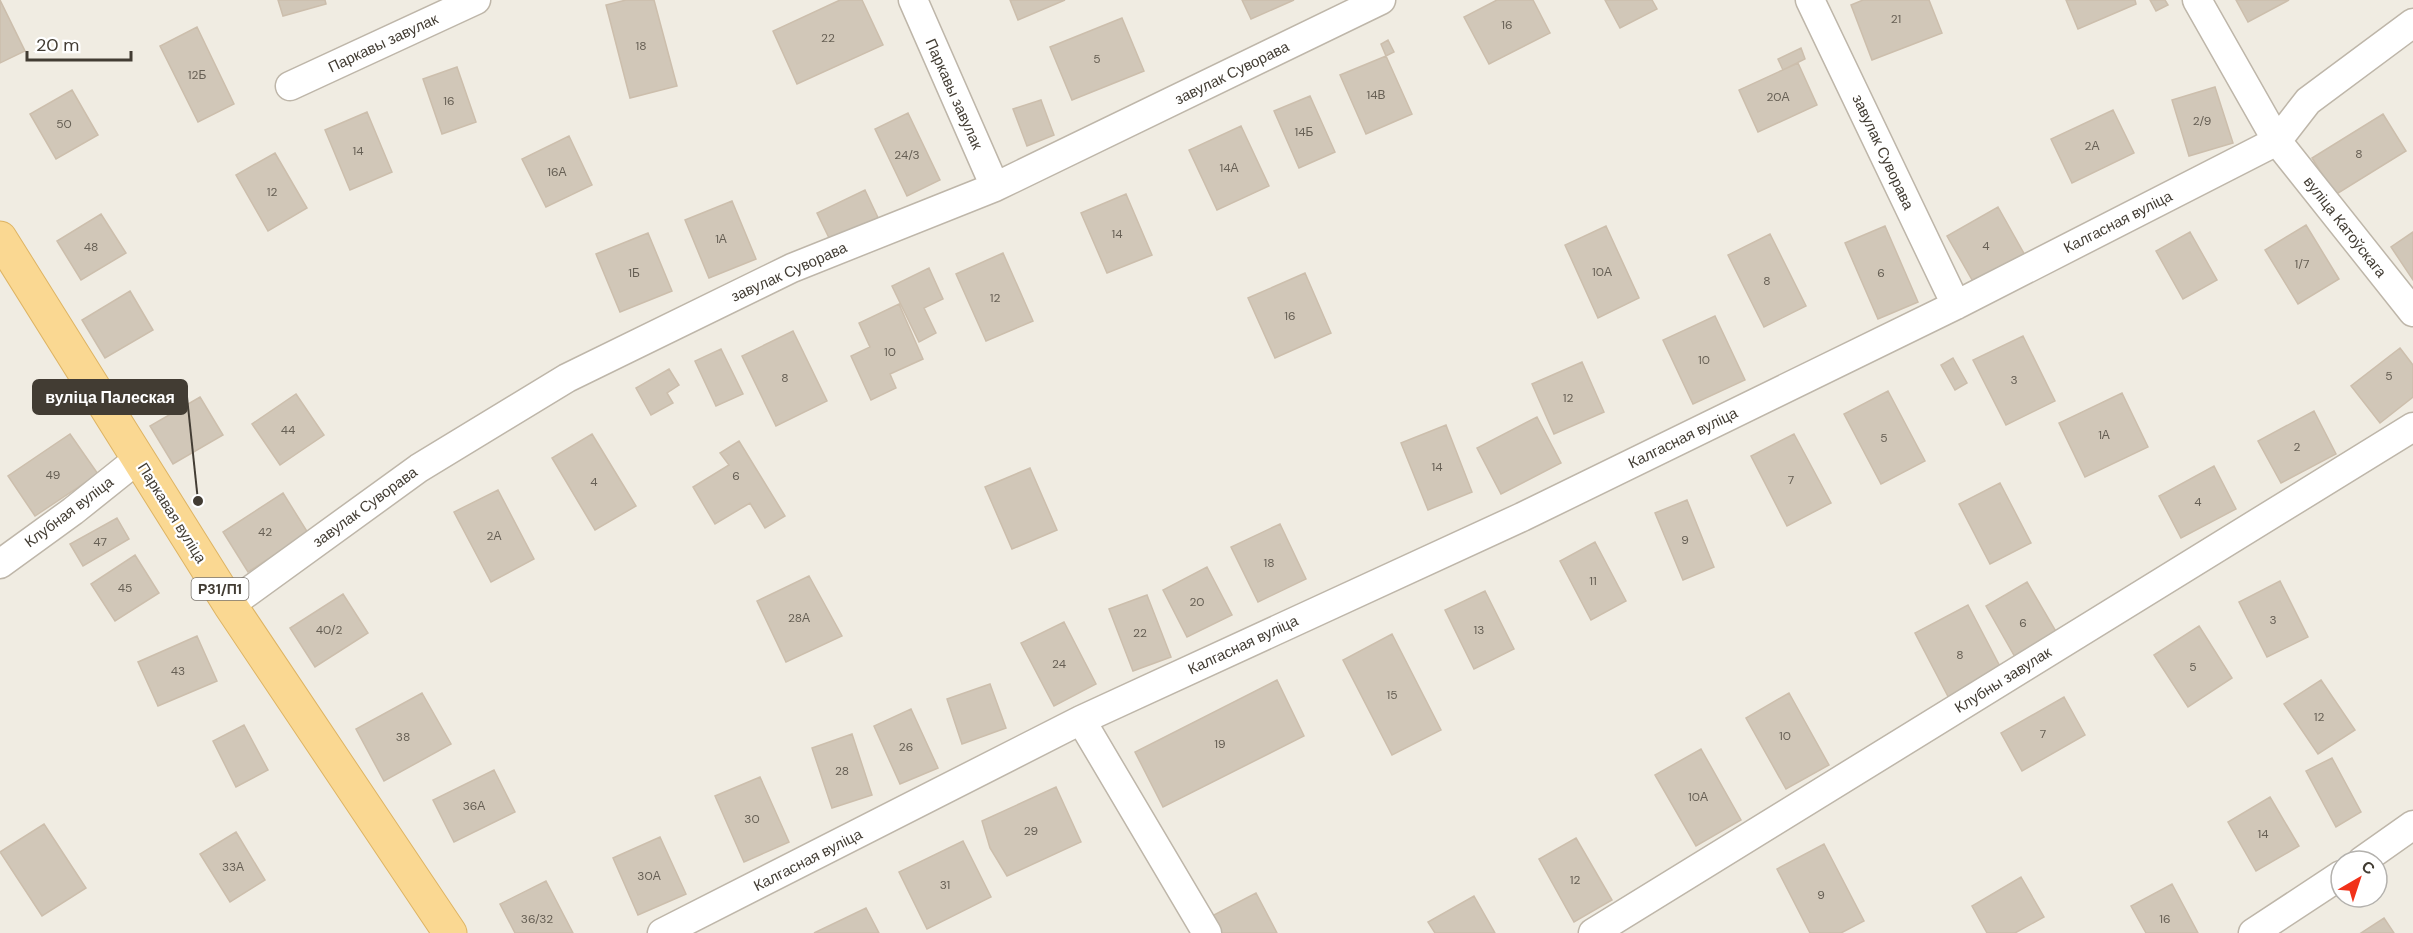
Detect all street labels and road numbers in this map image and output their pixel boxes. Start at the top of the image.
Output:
street label: Паркавы завулак [325,9,442,77]
street label: Паркавы завулак [921,36,988,153]
street label: завулак Суворава [1171,36,1293,109]
street label: завулак Суворава [1848,91,1919,213]
street label: вуліца Катоўскага [2299,172,2391,282]
street label: Калгасная вуліца [2060,186,2176,258]
street label: завулак Суворава [728,237,851,307]
street label: Калгасная вуліца [1625,403,1742,473]
street label: Паркавая вуліца [133,459,211,568]
street label: завулак Суворава [309,462,422,552]
street label: Клубная вуліца [21,472,118,552]
road number: Р31/П1 [192,578,248,600]
street label: Калгасная вуліца [1185,610,1302,679]
street label: Клубны завулак [1951,642,2056,718]
street label: Калгасная вуліца [750,824,866,896]

